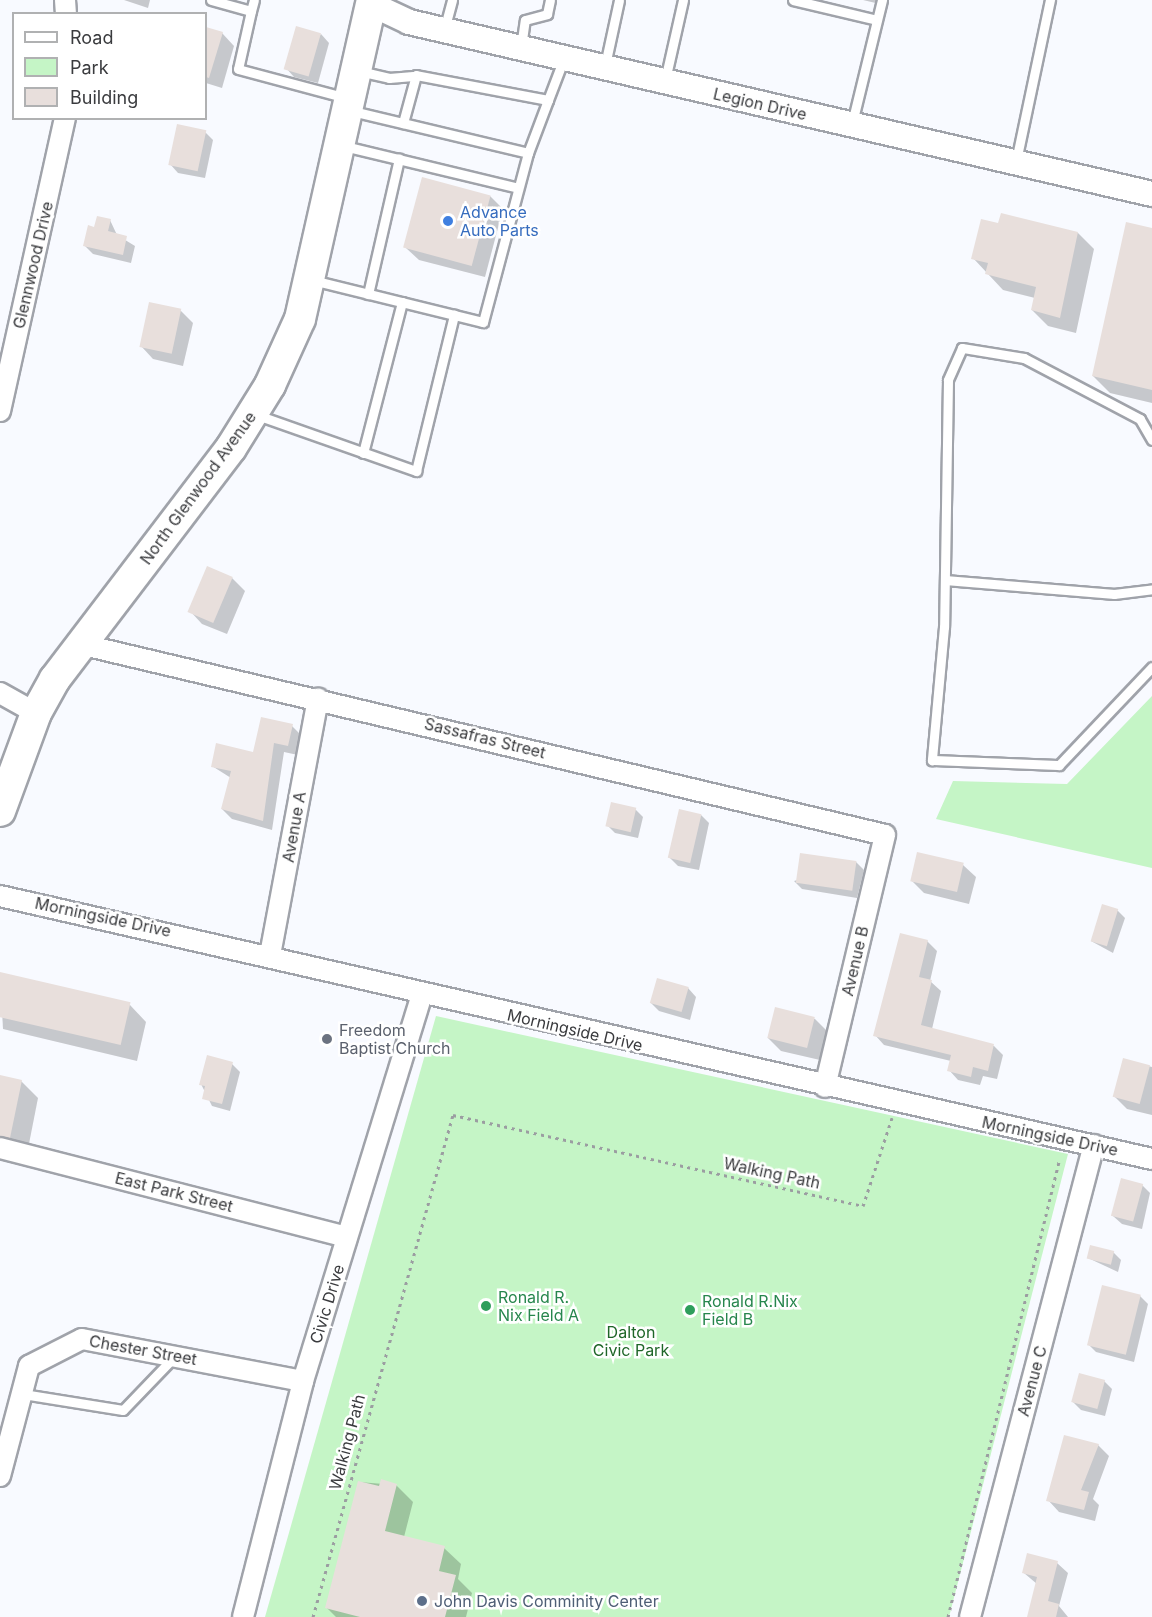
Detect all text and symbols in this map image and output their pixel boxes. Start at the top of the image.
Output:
legend [12,12,207,120]
text: Road [70,27,113,48]
text: Park [70,57,109,78]
street label: Legion Drive [711,84,809,124]
text: Building [70,87,138,108]
street label: Glennwood Drive [9,199,57,331]
place label: Advance Auto Parts [460,202,539,240]
marker: Advance Auto Parts [441,214,455,228]
street label: North Glenwood Avenue [136,408,260,568]
street label: Sassafras Street [422,714,548,762]
street label: Avenue A [278,790,310,864]
street label: Morningside Drive [33,893,173,941]
street label: Avenue B [838,924,872,998]
street label: Morningside Drive [505,1005,645,1055]
place label: Freedom Baptist Church [339,1020,451,1058]
marker: Freedom Baptist Church [320,1032,334,1046]
street label: Morningside Drive [980,1112,1120,1160]
street label: Walking Path [722,1153,822,1193]
street label: East Park Street [113,1168,235,1216]
street label: Civic Drive [306,1262,348,1346]
place label: Ronald R. Nix Field A [498,1287,579,1325]
place label: Ronald R.Nix Field B [702,1291,798,1329]
marker: Ronald R. Nix Field A [479,1299,493,1313]
marker: Ronald R.Nix Field B [683,1303,697,1317]
park label: Dalton Civic Park [593,1322,669,1360]
street label: Chester Street [88,1331,198,1369]
street label: Avenue C [1013,1344,1051,1418]
street label: Walking Path [325,1392,369,1492]
place label: John Davis Comminity Center [434,1591,659,1611]
marker: John Davis Comminity Center [415,1594,429,1608]

